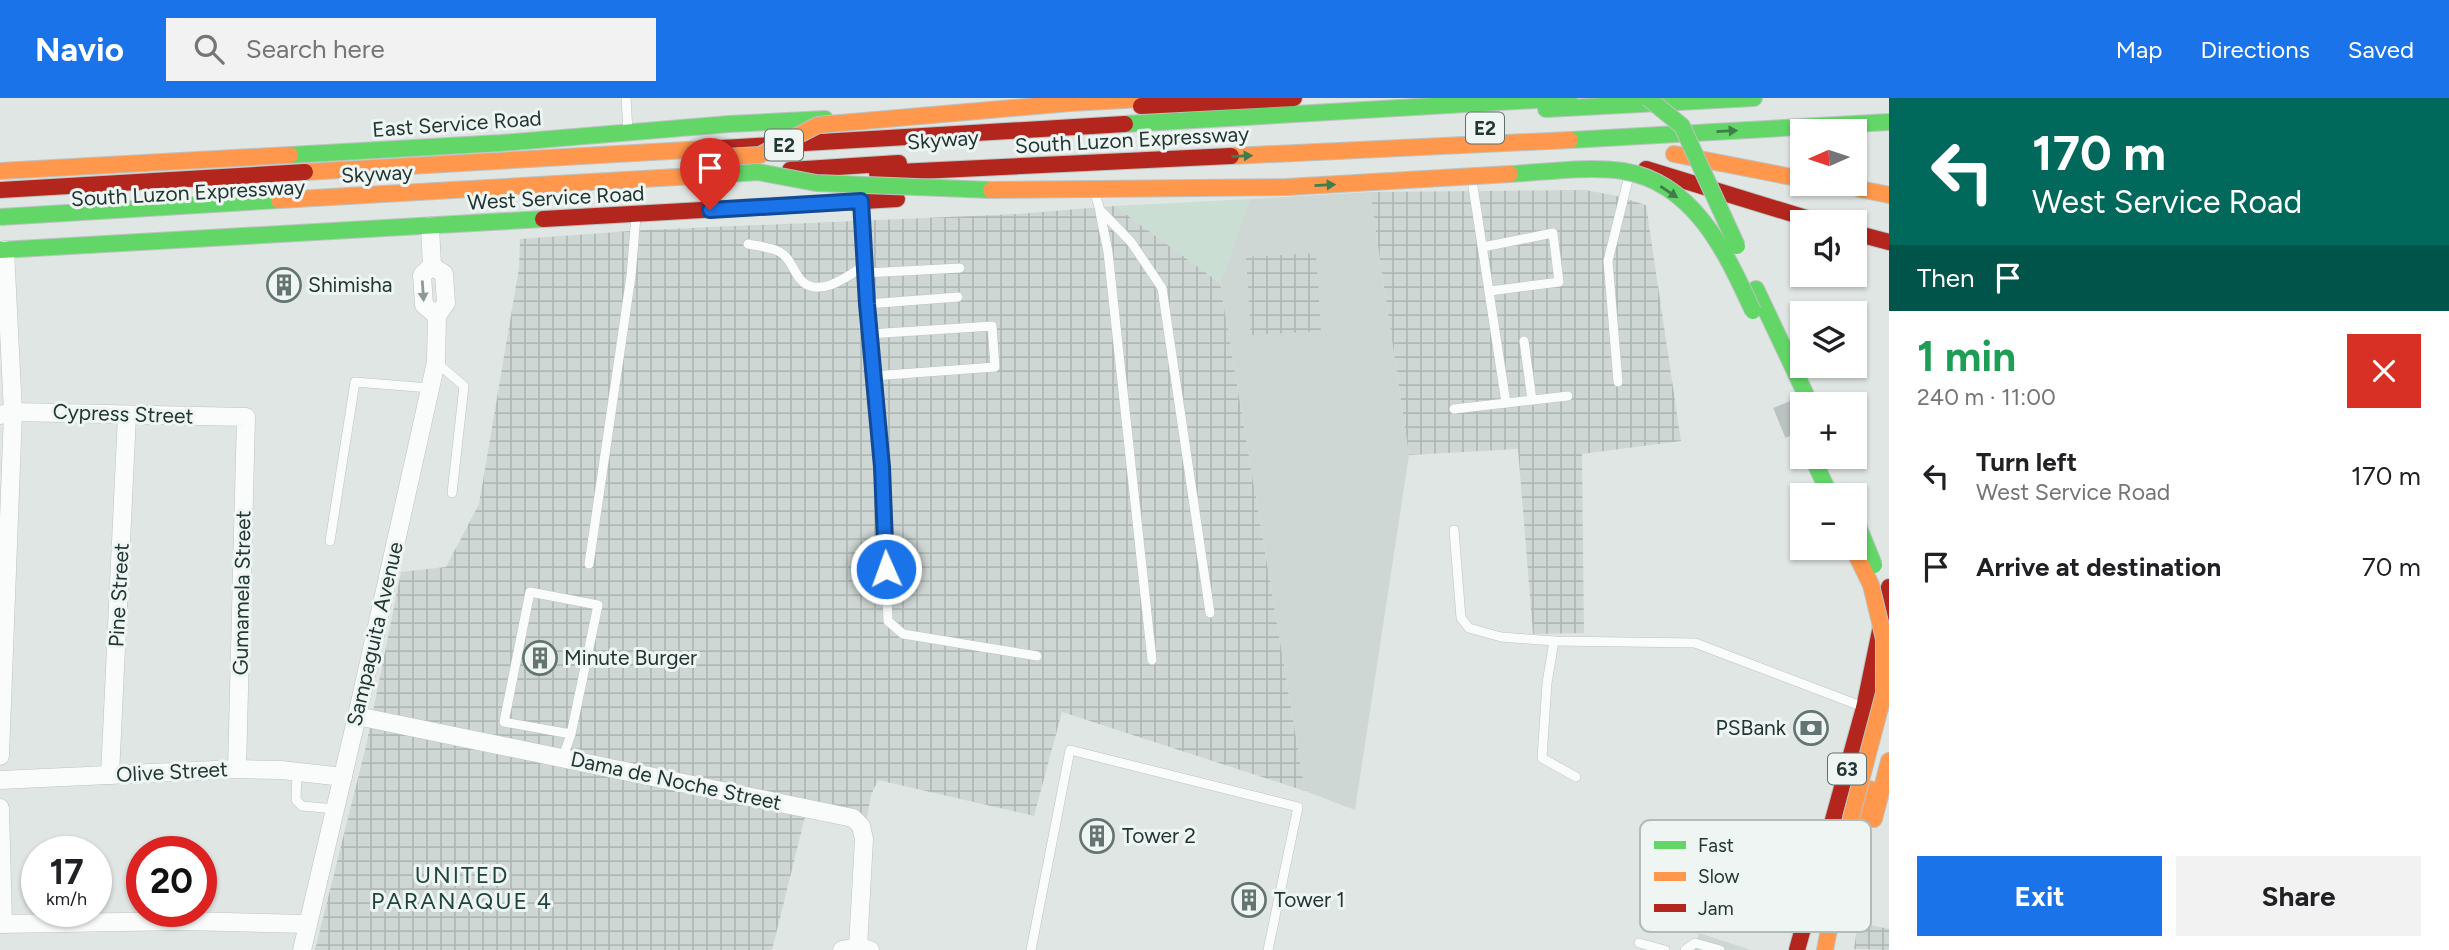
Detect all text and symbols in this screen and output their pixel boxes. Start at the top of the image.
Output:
search box [166,18,656,81]
text: Navio [35,30,124,69]
icon: search [190,30,228,68]
text: Search here [246,33,385,65]
text: Map [2116,35,2162,64]
text: Directions [2200,35,2310,64]
text: Saved [2348,35,2414,64]
street label: East Service Road [371,105,542,142]
road number: E2 [1466,112,1504,144]
north arrow [1790,119,1867,196]
map controls [1790,119,1867,560]
street label: South Luzon Expressway [1014,121,1250,158]
text: 170 m [2032,123,2166,182]
street label: Skyway [906,125,980,154]
one-way arrow [1716,125,1738,136]
icon: left [1917,126,2008,217]
road number: E2 [765,130,803,160]
pin [680,138,740,210]
icon: arrive [691,149,729,187]
one-way arrow [1231,150,1253,161]
street label: Skyway [340,159,414,188]
street label: South Luzon Expressway [70,174,306,211]
street label: West Service Road [467,180,645,215]
one-way arrow [1314,180,1336,191]
text: West Service Road [2032,183,2302,221]
one-way arrow [1660,185,1678,199]
button: sound [1790,210,1867,287]
icon: arrive [1989,259,2027,297]
text: Then [1917,262,1975,294]
building icon: Shimisha [265,266,303,304]
place label: Shimisha [308,272,392,297]
one-way arrow [418,281,429,303]
button: layers [1790,301,1867,378]
text: 1 min [1917,331,2016,382]
button: close [2347,334,2421,408]
text: 240 m · 11:00 [1917,383,2056,411]
button: + [1790,392,1867,469]
street label: Cypress Street [52,399,194,428]
text: Turn left [1976,446,2077,478]
icon: left [1917,457,1955,495]
text: 170 m [2351,460,2421,492]
text: West Service Road [1976,478,2170,506]
button: − [1790,483,1867,560]
street label: Gumamela Street [228,510,255,676]
position arrow [849,532,923,606]
street label: Sampaguita Avenue [341,539,408,728]
street label: Pine Street [103,542,134,648]
icon: arrive [1917,548,1955,586]
text: Arrive at destination [1976,551,2221,583]
text: 70 m [2362,551,2421,583]
building icon: Minute Burger [521,639,559,677]
place label: Minute Burger [564,645,697,670]
bank icon: PSBank [1792,709,1830,747]
place label: PSBank [1716,715,1787,740]
street label: Dama de Noche Street [568,746,784,815]
road number: 63 [1828,754,1866,784]
street label: Olive Street [115,756,229,787]
building icon: Tower 2 [1078,817,1116,855]
legend [1640,820,1871,932]
place label: Tower 2 [1122,823,1196,848]
text: Fast [1698,834,1734,857]
speed limit sign: 20 [126,836,217,927]
text: 17 [49,851,84,893]
button: Exit [1917,856,2162,936]
button: Share [2176,856,2421,936]
district label: UNITED PARANAQUE 4 [371,861,553,915]
text: Slow [1698,865,1740,888]
building icon: Tower 1 [1230,881,1268,919]
place label: Tower 1 [1274,887,1345,912]
text: km/h [46,888,87,910]
text: Jam [1698,897,1734,920]

